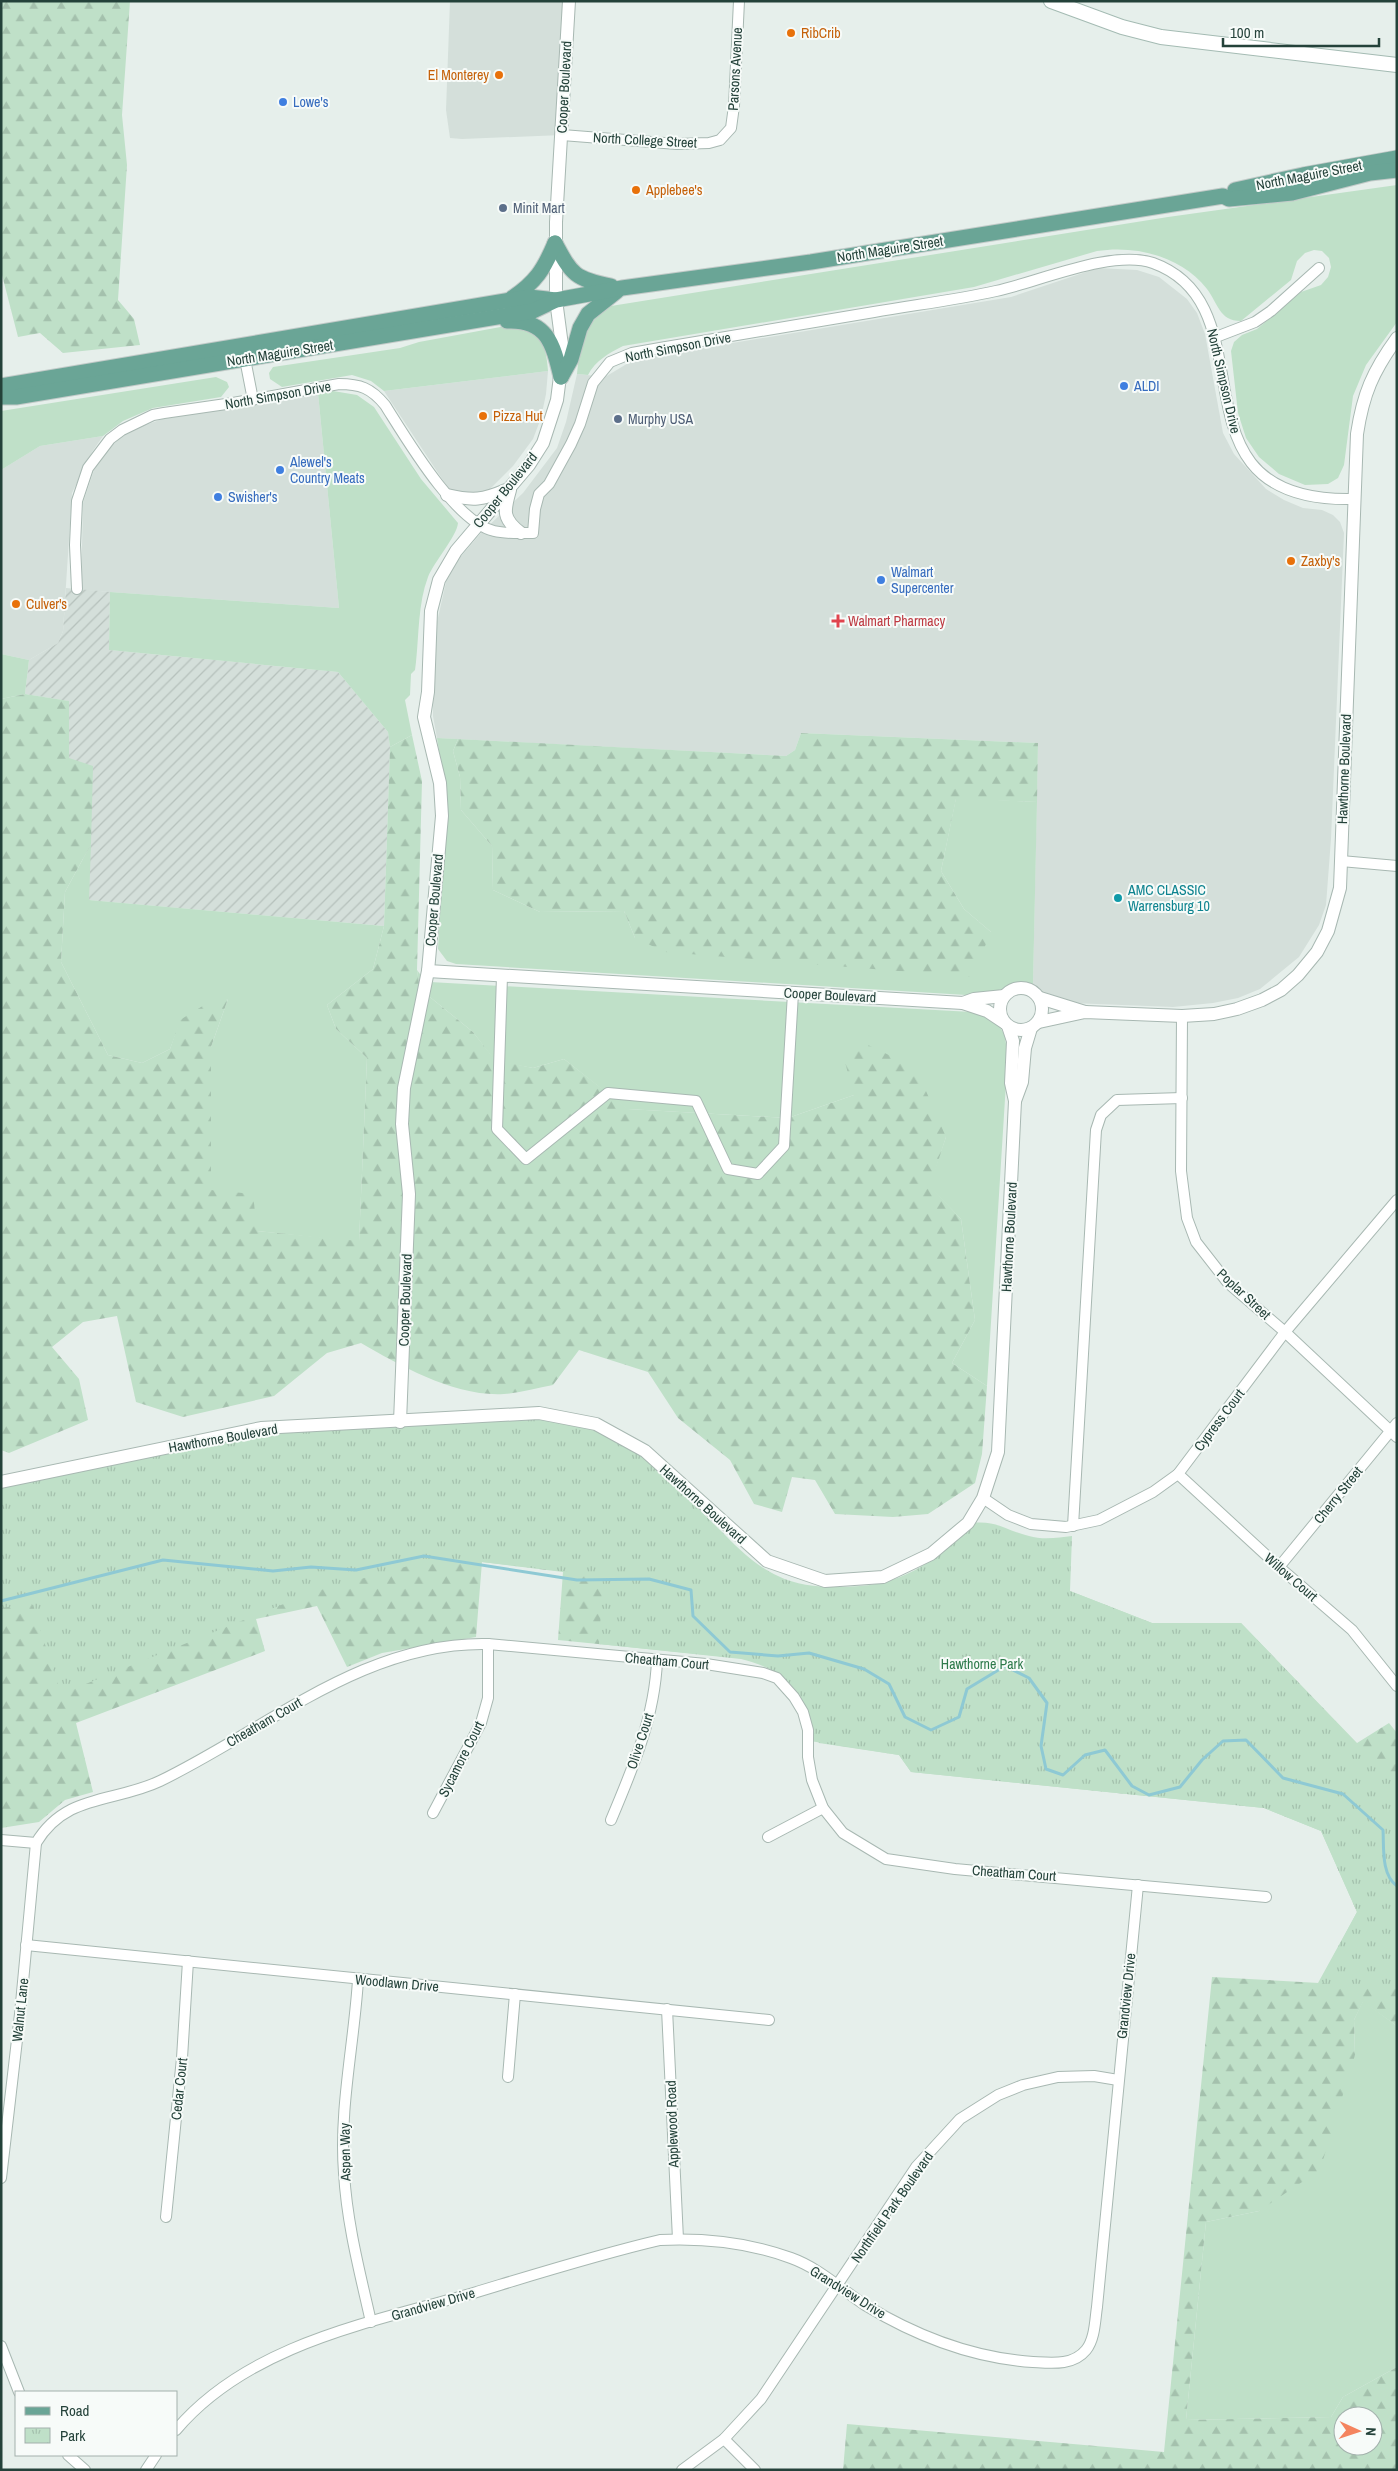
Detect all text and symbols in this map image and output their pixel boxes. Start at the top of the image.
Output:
scale bar [1223,15,1379,47]
text: 100 m [1230,22,1264,43]
place label: RibCrib [801,24,841,42]
street label: Parsons Avenue [724,27,746,111]
marker: RibCrib [785,27,797,39]
street label: Cooper Boulevard [553,40,575,134]
place label: El Monterey [428,66,489,84]
marker: El Monterey [493,69,505,81]
place label: Lowe's [293,93,329,111]
marker: Lowe's [277,96,289,108]
street label: North College Street [593,128,697,152]
street label: North Maguire Street [1255,156,1363,194]
place label: Applebee's [645,181,703,199]
marker: Applebee's [630,184,642,196]
place label: Minit Mart [513,199,565,217]
marker: Minit Mart [497,202,509,214]
street label: North Maguire Street [836,232,944,266]
street label: North Simpson Drive [1203,327,1245,435]
street label: North Simpson Drive [624,328,732,366]
street label: North Maguire Street [226,336,334,370]
street label: North Simpson Drive [224,377,332,413]
place label: ALDI [1133,377,1160,395]
marker: ALDI [1118,380,1130,392]
place label: Pizza Hut [493,407,543,425]
marker: Pizza Hut [477,410,489,422]
place label: Murphy USA [628,410,693,428]
marker: Murphy USA [612,413,624,425]
street label: Cooper Boulevard [469,448,541,532]
place label: Alewel's Country Meats [289,453,365,487]
marker: Alewel's Country Meats [274,464,286,476]
place label: Swisher's [228,488,278,506]
marker: Swisher's [212,491,224,503]
place label: Zaxby's [1301,552,1340,570]
marker: Zaxby's [1285,555,1297,567]
place label: Walmart Supercenter [891,563,954,597]
marker: Walmart Supercenter [875,574,887,586]
place label: Culver's [26,595,67,613]
marker: Culver's [10,598,22,610]
place label: Walmart Pharmacy [848,612,945,630]
marker: Walmart Pharmacy [832,615,844,627]
street label: Hawthorne Boulevard [1333,714,1355,824]
street label: Cooper Boulevard [421,853,447,947]
place label: AMC CLASSIC Warrensburg 10 [1127,881,1210,915]
marker: AMC CLASSIC Warrensburg 10 [1112,892,1124,904]
street label: Cooper Boulevard [783,984,877,1006]
street label: Hawthorne Boulevard [997,1181,1021,1293]
street label: Cooper Boulevard [394,1253,416,1347]
street label: Poplar Street [1213,1265,1275,1323]
street label: Cypress Court [1190,1385,1248,1455]
street label: Hawthorne Boulevard [167,1420,279,1456]
street label: Hawthorne Boulevard [656,1460,750,1548]
street label: Cherry Street [1310,1463,1366,1527]
street label: Willow Court [1261,1549,1321,1605]
street label: Cheatham Court [624,1648,710,1674]
park label: Hawthorne Park [941,1655,1023,1673]
street label: Cheatham Court [223,1693,305,1751]
street label: Olive Court [622,1711,658,1771]
street label: Sycamore Court [434,1718,488,1800]
street label: Cheatham Court [971,1861,1057,1885]
street label: Grandview Drive [1113,1952,1139,2040]
street label: Woodlawn Drive [354,1970,440,1996]
street label: Walnut Lane [8,1977,32,2043]
street label: Cedar Court [167,2057,191,2121]
street label: Applewood Road [661,2080,683,2169]
street label: Aspen Way [335,2122,355,2182]
street label: Northfield Park Boulevard [847,2148,937,2266]
street label: Grandview Drive [807,2262,889,2322]
street label: Grandview Drive [389,2283,477,2325]
legend [15,2391,178,2456]
text: Road [60,2400,89,2421]
north arrow [1333,2406,1383,2456]
text: Park [60,2425,86,2446]
text: N [1362,2427,1380,2436]

